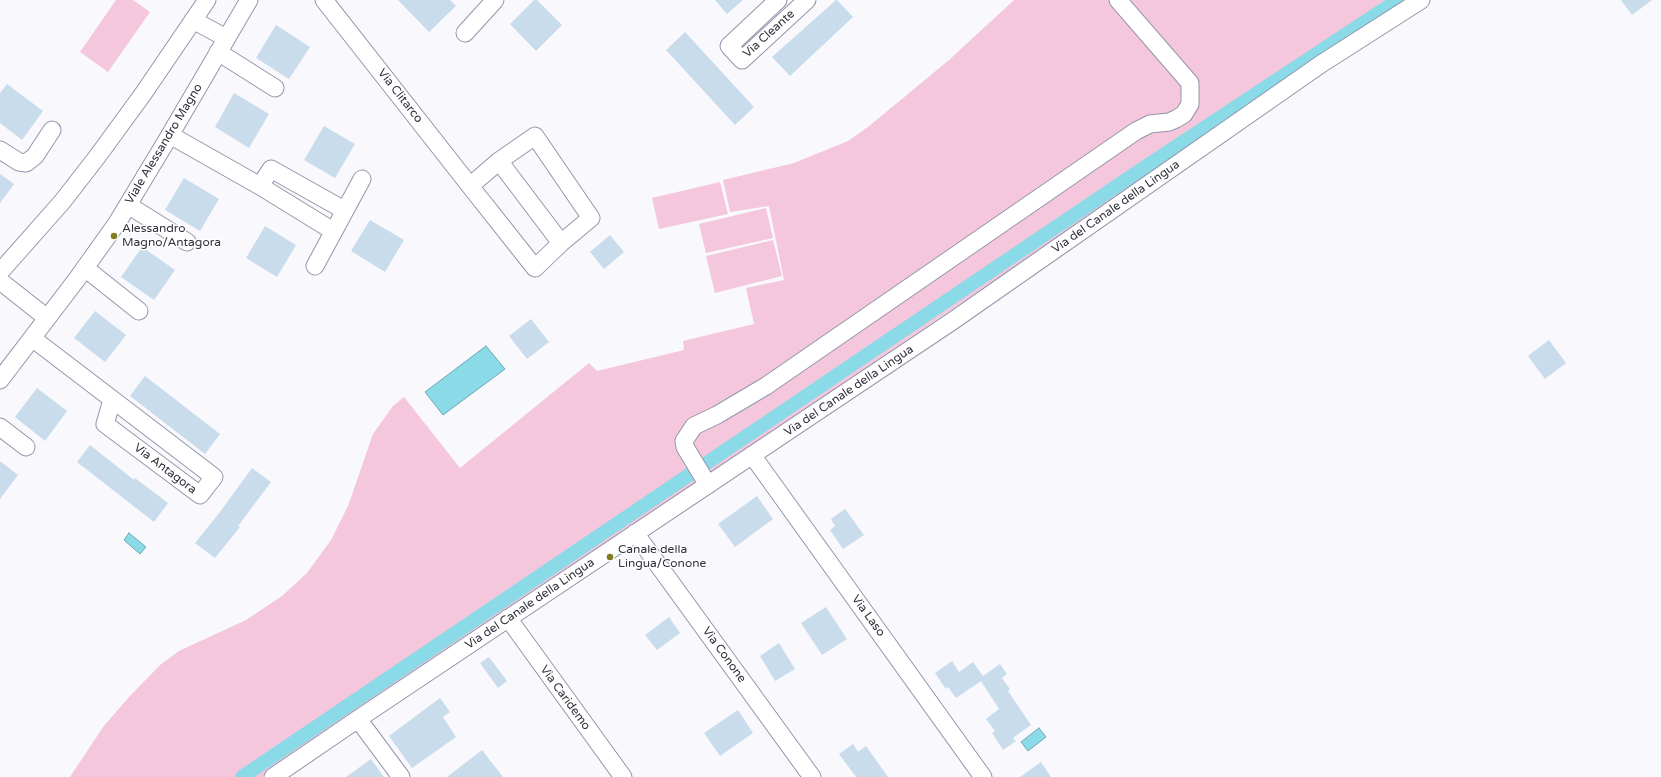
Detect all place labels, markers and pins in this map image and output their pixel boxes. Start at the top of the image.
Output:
place label: Alessandro Magno/Antagora [122,222,221,250]
marker: Alessandro Magno/Antagora [109,231,119,241]
place label: Canale della Lingua/Conone [618,543,706,571]
marker: Canale della Lingua/Conone [605,552,615,562]

